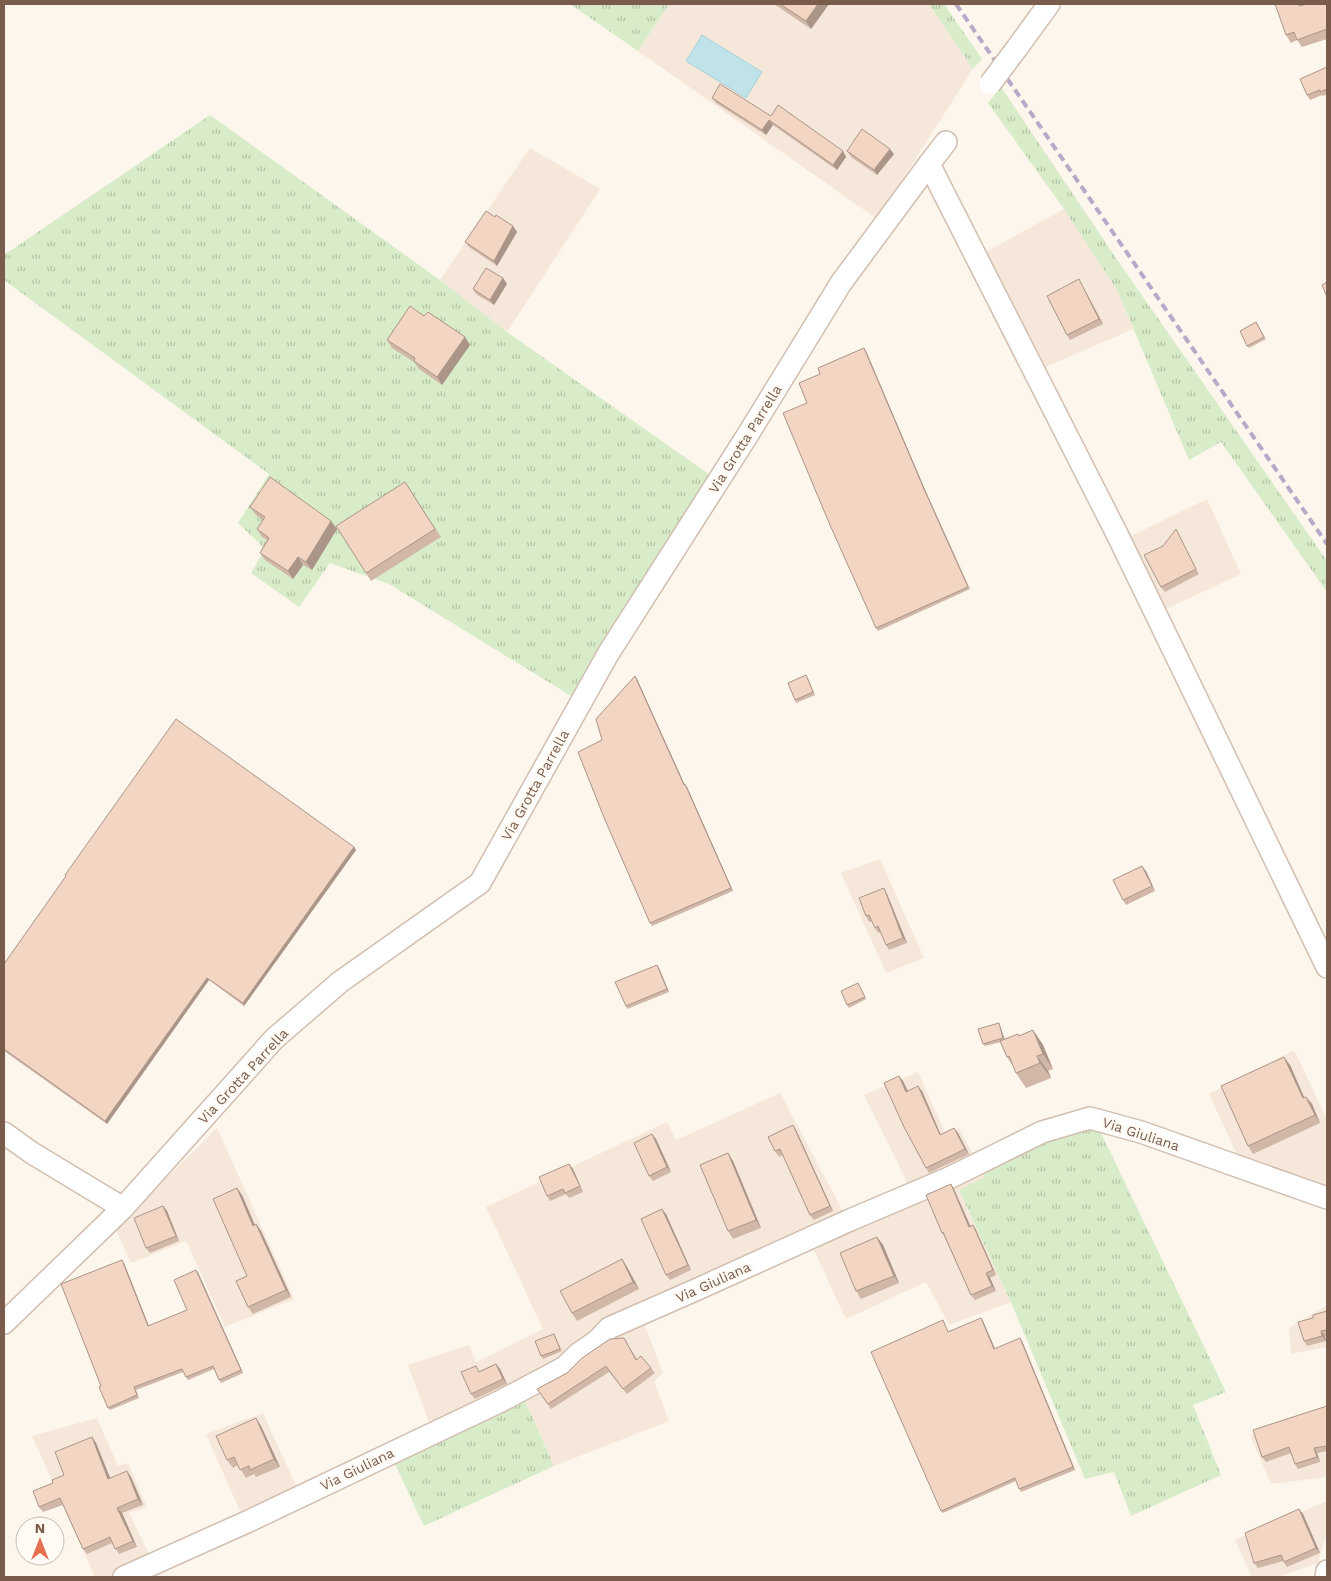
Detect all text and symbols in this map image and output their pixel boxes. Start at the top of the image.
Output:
street label: Via Grotta Parrella [705,382,785,496]
street label: Via Grotta Parrella [498,727,572,843]
street label: Via Grotta Parrella [195,1025,291,1127]
street label: Via Giuliana [1100,1114,1182,1154]
street label: Via Giuliana [673,1258,753,1306]
street label: Via Giuliana [317,1444,397,1494]
north arrow [15,1516,65,1566]
text: N [35,1520,45,1536]

